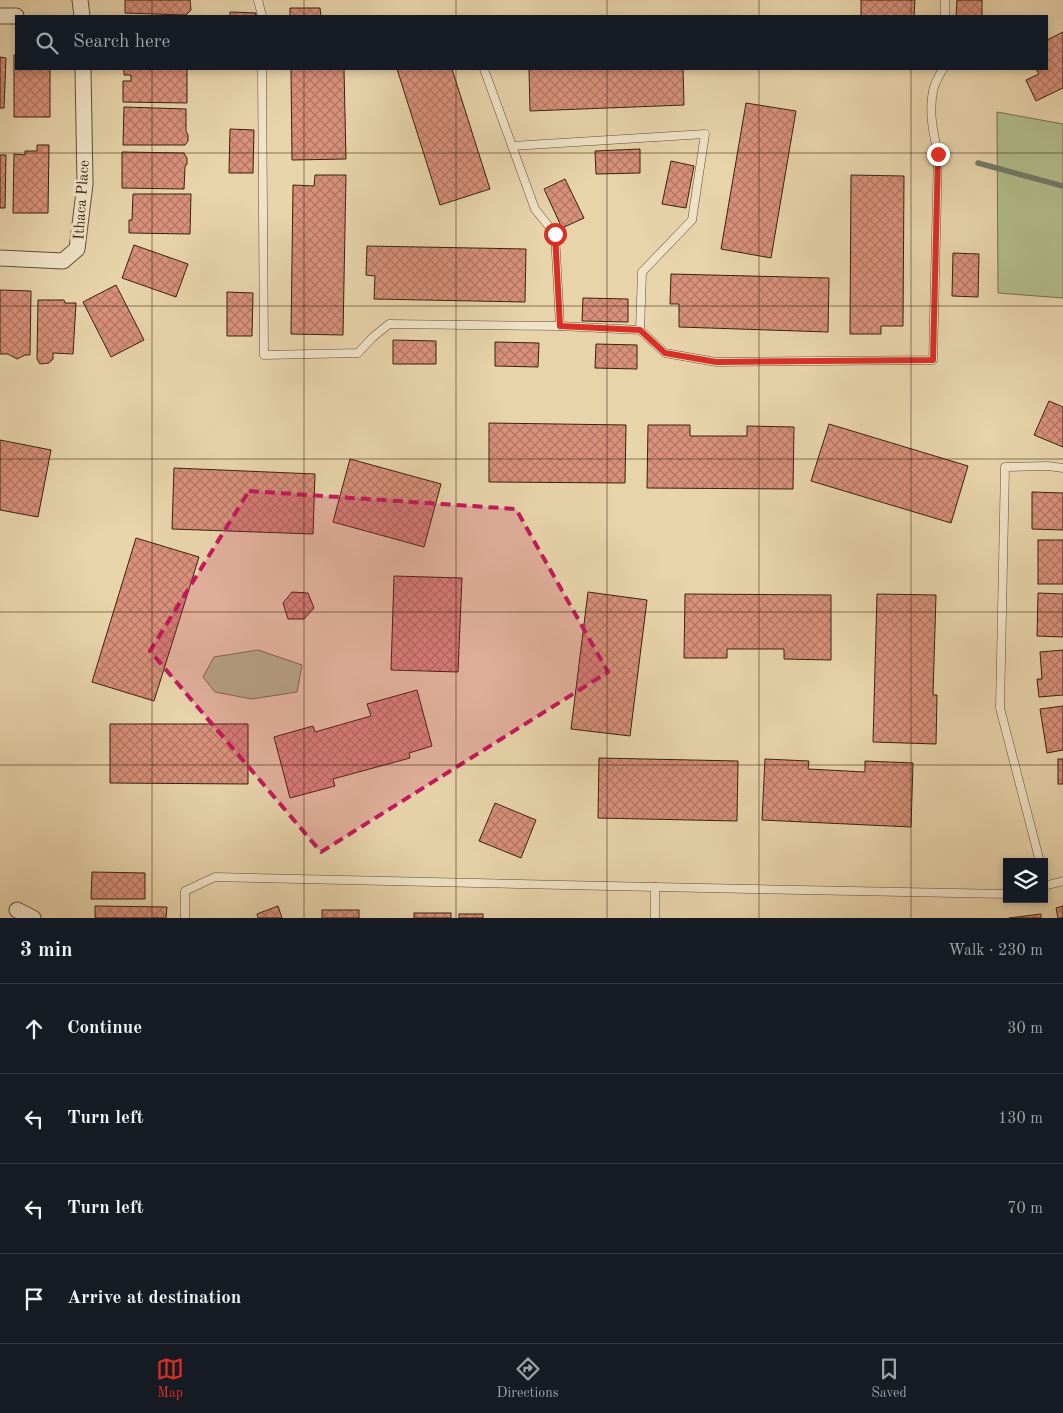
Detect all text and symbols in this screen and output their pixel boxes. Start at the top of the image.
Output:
search box [15,15,1048,70]
icon: search [33,29,61,57]
text: Search here [73,33,170,52]
route end [927,143,950,166]
street label: Ithaca Place [72,160,93,241]
route start [544,223,567,246]
map controls [1003,858,1048,903]
button: layers [1003,858,1048,903]
text: 3 min [20,940,73,961]
text: Walk · 230 m [948,943,1043,959]
icon: ahead [20,1015,48,1043]
text: Continue [67,1019,142,1038]
text: 30 m [1007,1021,1043,1037]
icon: left [20,1105,48,1133]
text: Turn left [67,1109,144,1128]
text: 130 m [998,1111,1043,1127]
icon: left [20,1195,48,1223]
text: Turn left [67,1199,144,1218]
text: 70 m [1007,1201,1043,1217]
icon: arrive [20,1285,48,1313]
text: Arrive at destination [67,1289,241,1308]
tab: Map [156,1355,184,1402]
tab: Directions [497,1355,559,1402]
tab: Saved [871,1355,907,1402]

